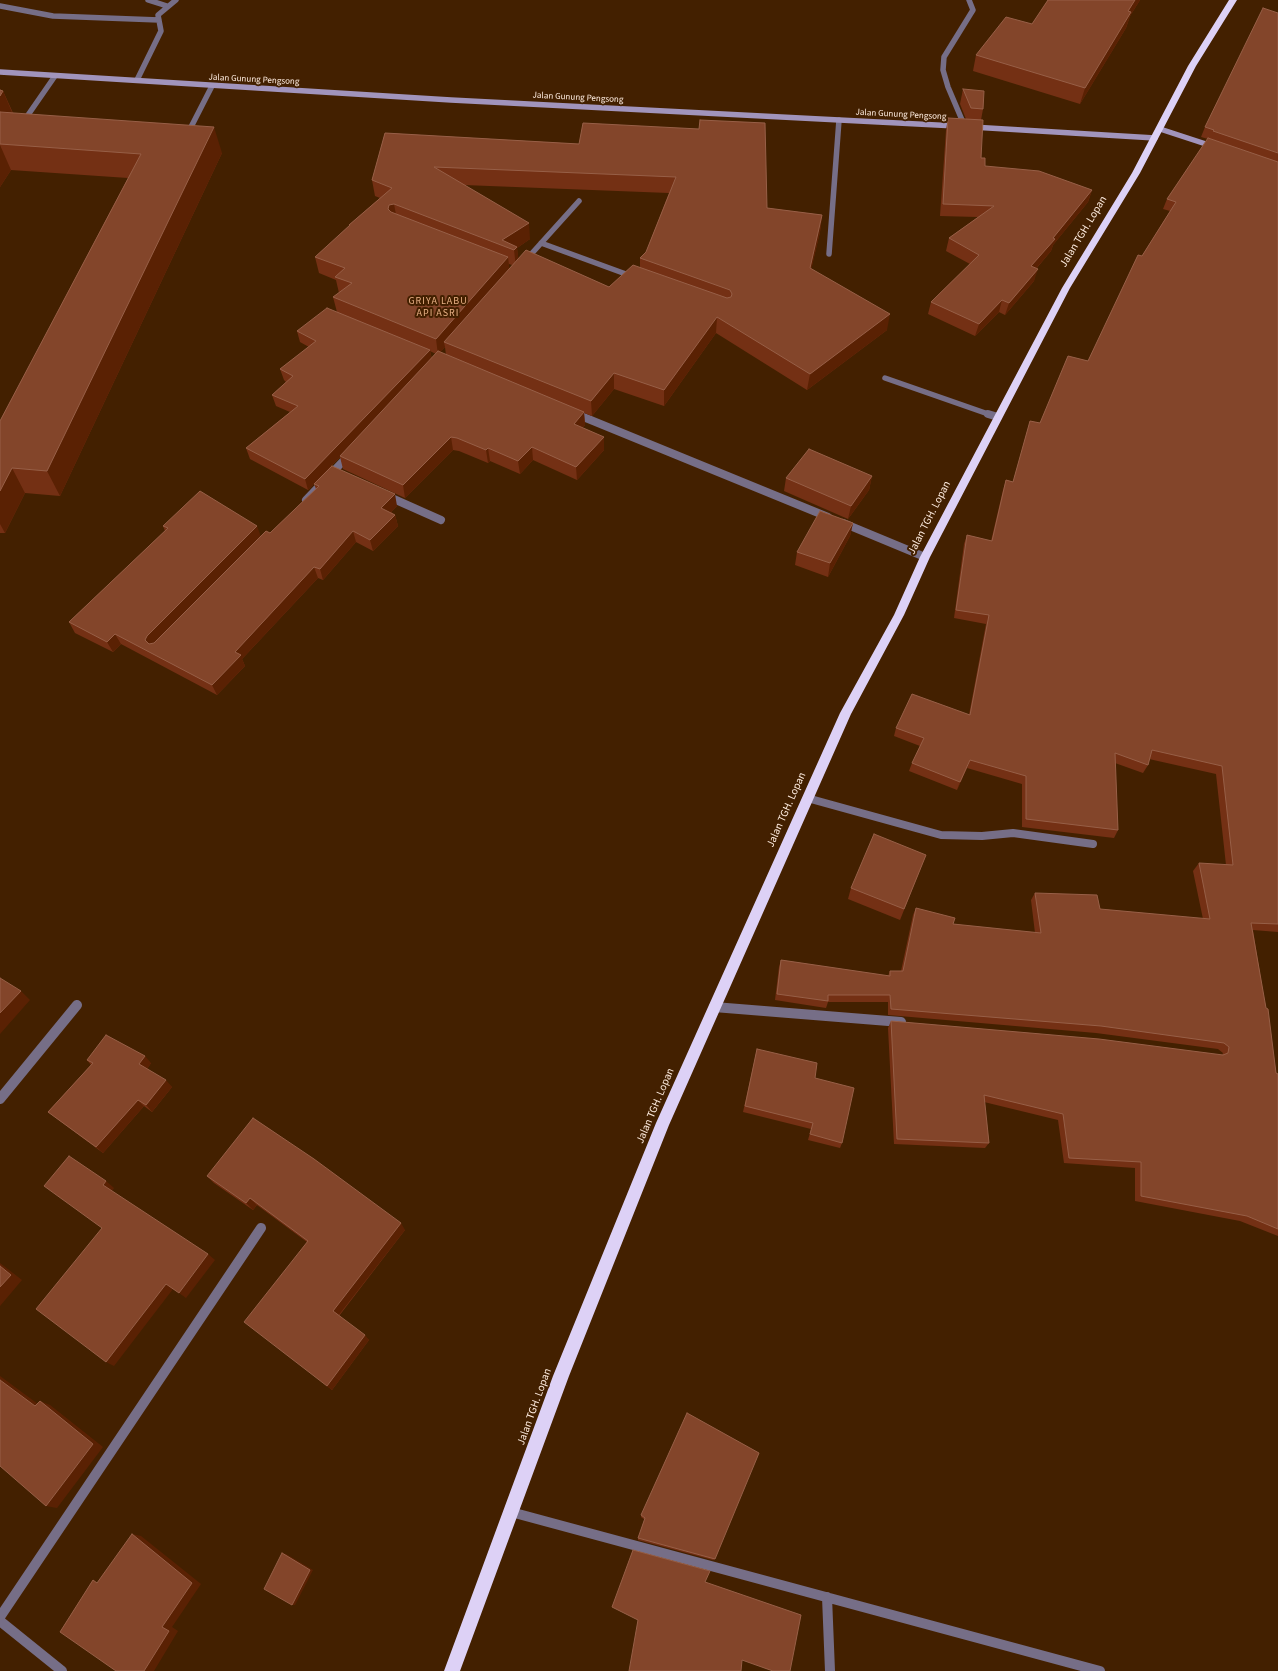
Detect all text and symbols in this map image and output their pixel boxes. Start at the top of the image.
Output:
street label: Jalan Gunung Pengsong [208,72,300,88]
street label: Jalan Gunung Pengsong [532,90,624,106]
street label: Jalan Gunung Pengsong [855,107,947,123]
street label: Jalan TGH. Lopan [1058,194,1110,270]
district label: GRIYA LABU API ASRI [408,296,468,320]
street label: Jalan TGH. Lopan [906,479,954,557]
street label: Jalan TGH. Lopan [765,770,809,850]
street label: Jalan TGH. Lopan [634,1066,678,1146]
street label: Jalan TGH. Lopan [515,1367,555,1447]

